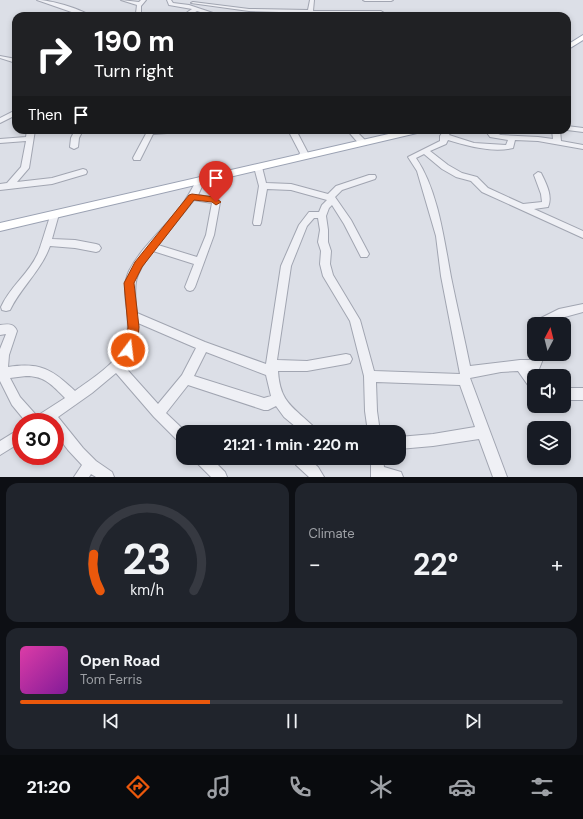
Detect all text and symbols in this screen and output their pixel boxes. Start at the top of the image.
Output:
text: 190 m [94,23,175,60]
icon: right [28,28,80,80]
text: Turn right [94,59,174,83]
icon: arrive [70,104,92,126]
text: Then [28,105,62,125]
pin [199,161,233,202]
icon: arrive [205,167,227,189]
north arrow [527,317,571,361]
map controls [527,317,571,465]
position arrow [107,329,149,371]
button: sound [527,369,571,413]
speed limit sign: 30 [12,413,64,465]
button: layers [527,421,571,465]
text: 21:21 · 1 min · 220 m [223,435,359,455]
text: Climate [309,525,355,542]
text: 23 [123,532,172,586]
text: 22° [413,545,459,584]
text: − [309,550,321,579]
text: + [551,550,563,579]
text: km/h [130,580,164,598]
text: Open Road [80,651,160,671]
text: Tom Ferris [80,671,142,688]
icon: previous [100,710,122,732]
icon: pause [281,710,303,732]
icon: next [462,710,484,732]
icon: directions [124,773,152,801]
icon: music [205,773,233,801]
icon: phone [286,773,314,801]
icon: climate [367,773,395,801]
icon: car [448,773,476,801]
icon: filters [528,773,556,801]
text: 21:20 [26,775,71,799]

